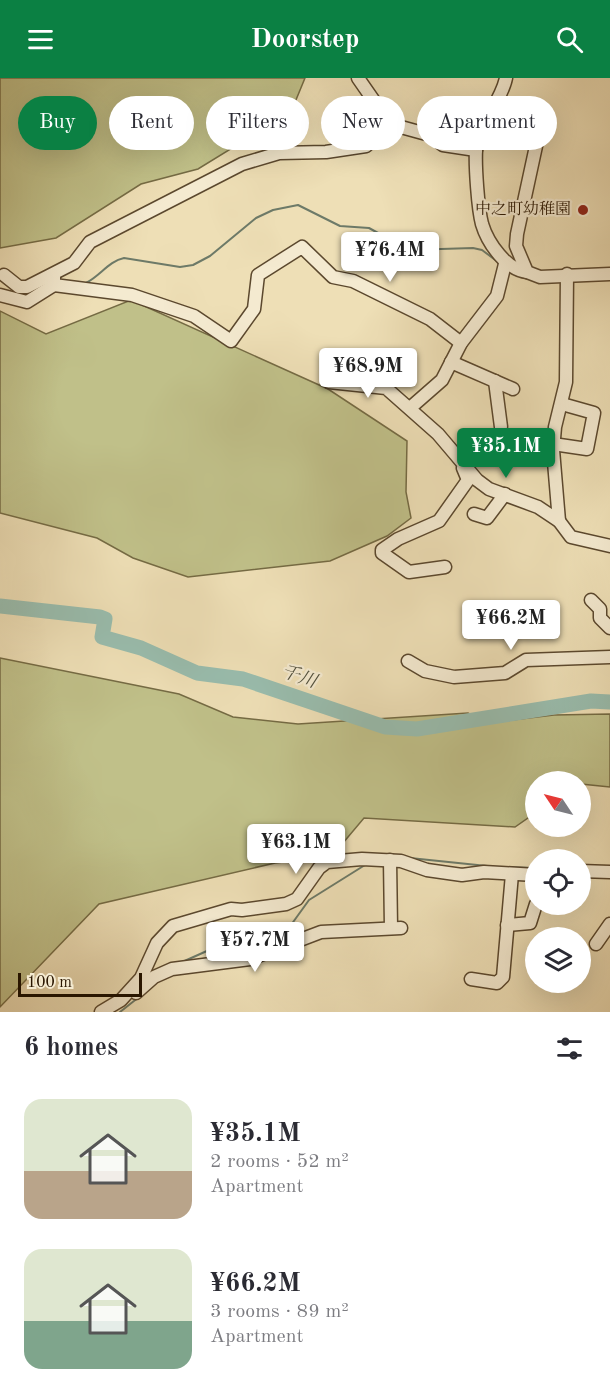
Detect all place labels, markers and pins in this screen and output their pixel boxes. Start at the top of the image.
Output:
place label: 中之町幼稚園 [475,200,571,218]
marker: 中之町幼稚園 [576,203,590,217]
pin: ¥76.4M [341,232,439,283]
pin: ¥68.9M [319,348,417,399]
pin: ¥35.1M [457,428,555,479]
pin: ¥66.2M [462,600,560,651]
pin: ¥63.1M [247,824,345,875]
pin: ¥57.7M [206,922,304,973]

